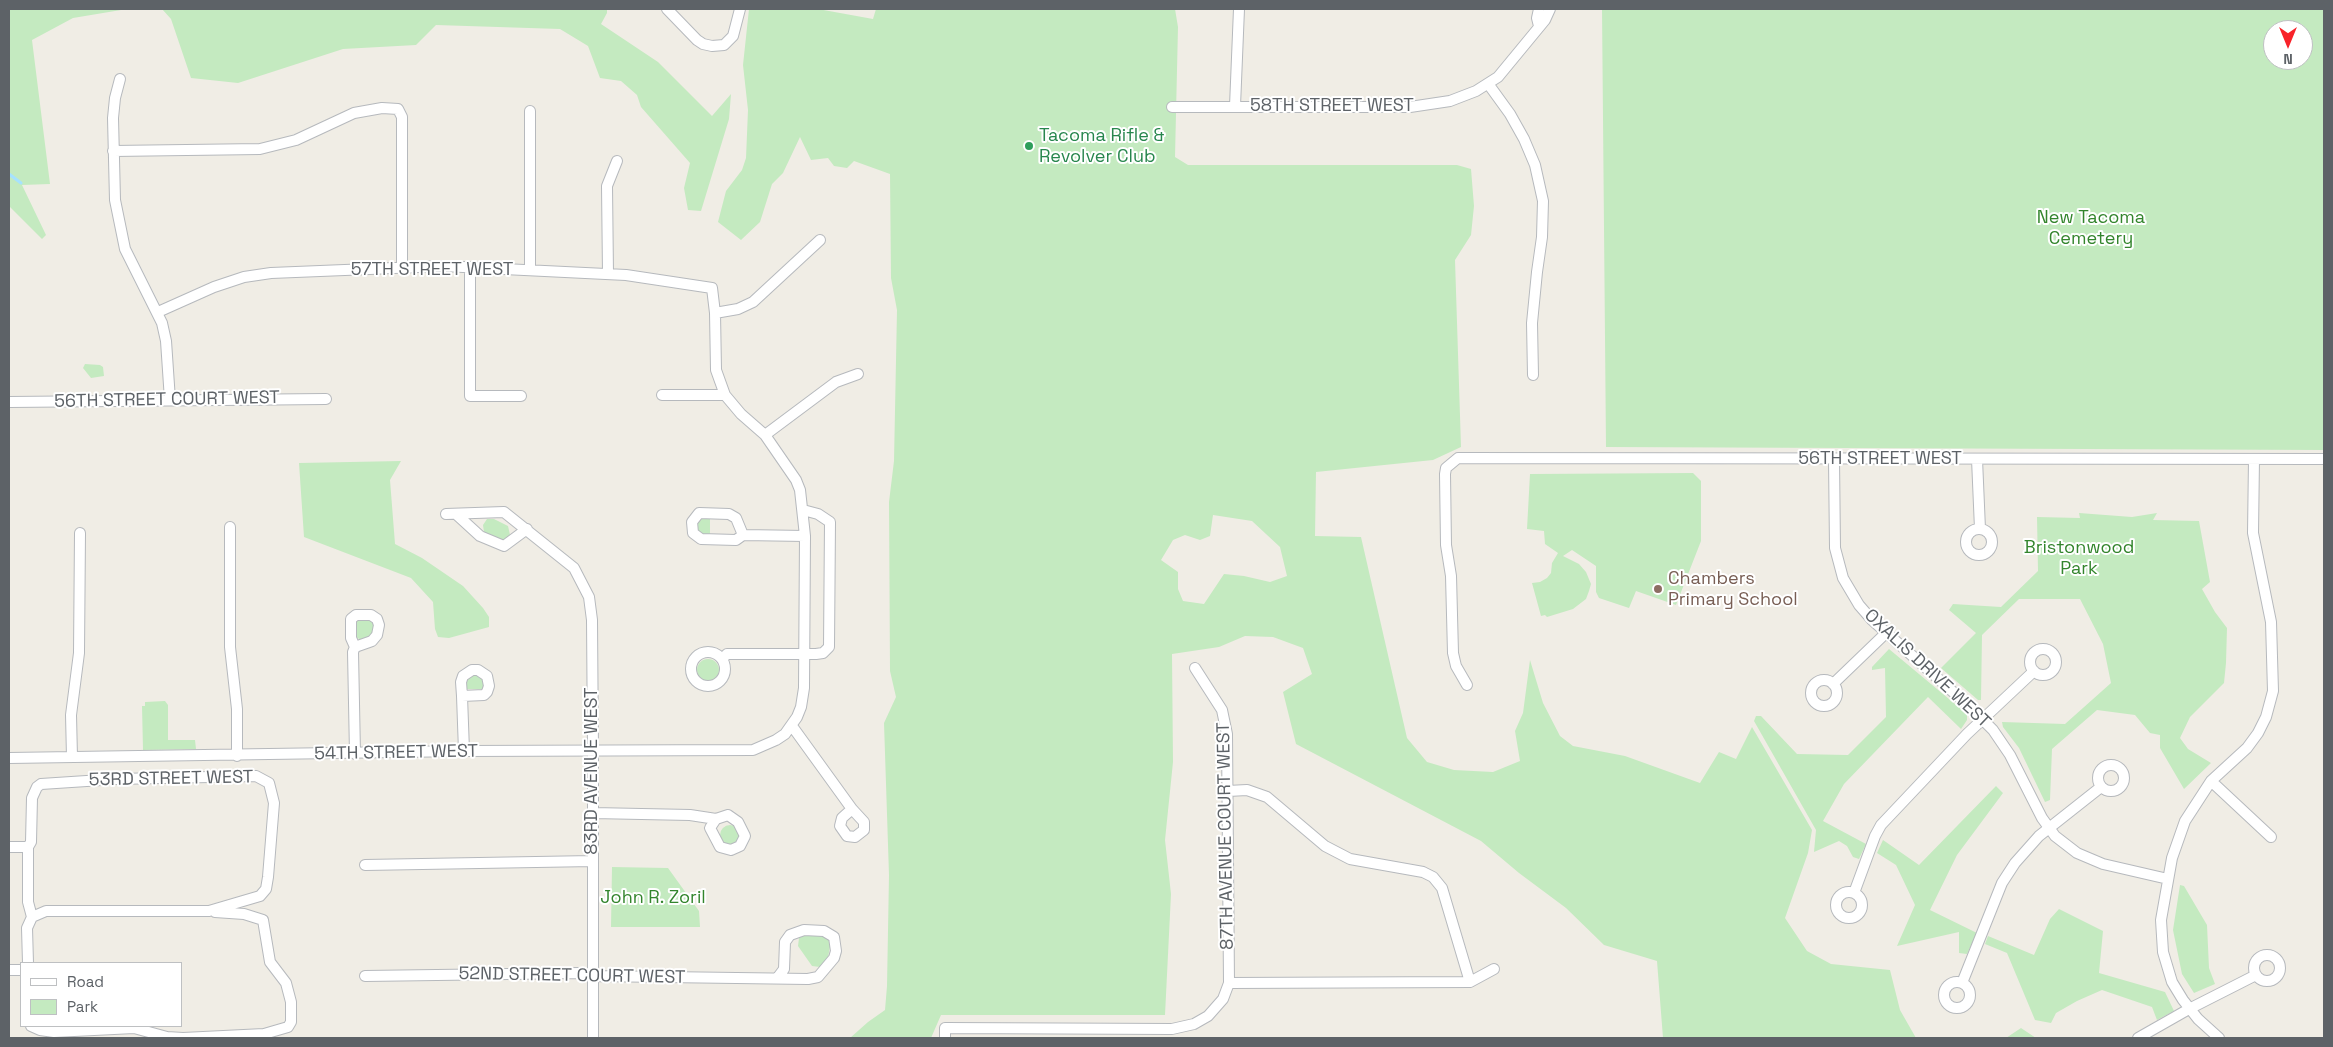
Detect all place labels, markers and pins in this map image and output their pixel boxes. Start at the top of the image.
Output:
place label: Tacoma Rifle & Revolver Club [1039,125,1164,168]
marker: Tacoma Rifle & Revolver Club [1023,140,1035,152]
place label: Chambers Primary School [1668,568,1798,610]
marker: Chambers Primary School [1652,583,1664,595]

